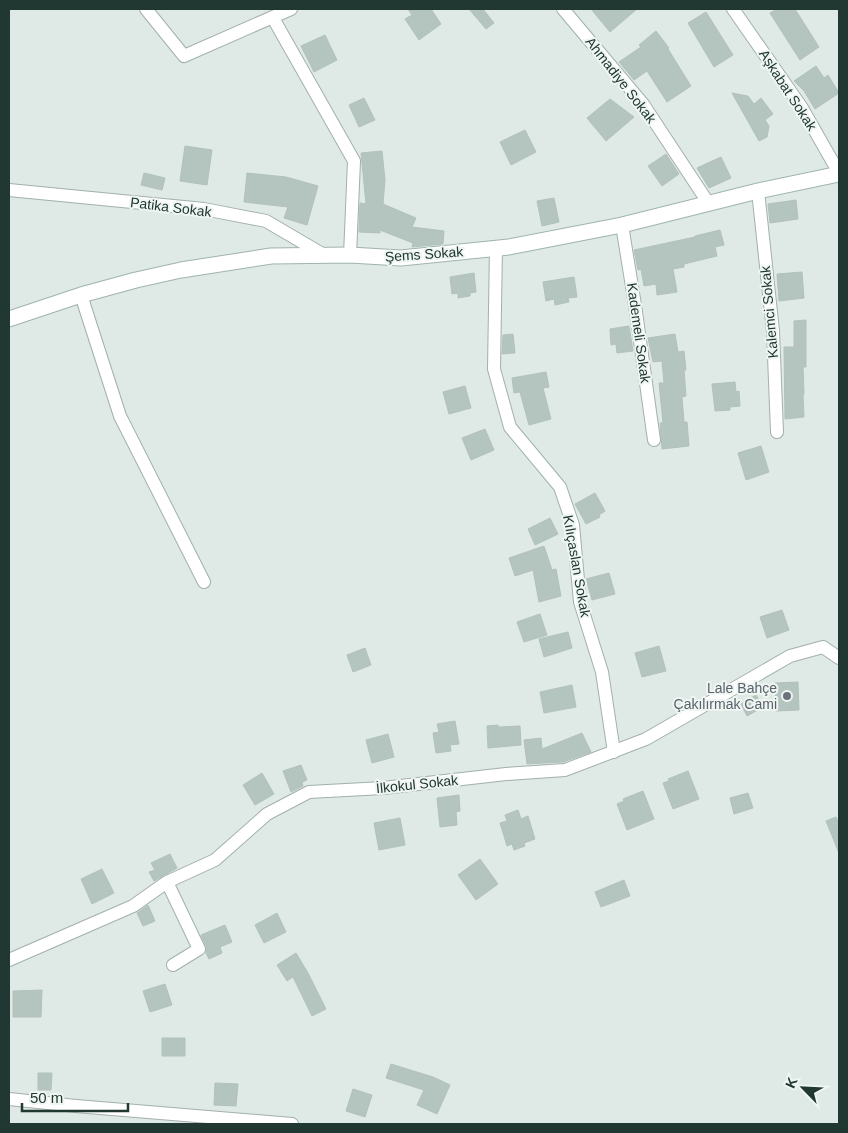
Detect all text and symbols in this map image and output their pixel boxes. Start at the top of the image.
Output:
street label: Ahmadiye Sokak [582,34,660,127]
street label: Aşkabat Sokak [756,46,821,134]
street label: Patika Sokak [129,194,214,220]
street label: Şems Sokak [384,243,465,265]
street label: Kalemci Sokak [757,264,781,359]
street label: Kademeli Sokak [624,282,654,385]
street label: Kılıçaslan Sokak [560,514,594,619]
place label: Lale Bahçe Çakılırmak Cami [674,680,777,712]
marker: Lale Bahçe Çakılırmak Cami [781,690,793,702]
street label: İlkokul Sokak [375,771,460,796]
north arrow [778,1063,828,1113]
text: K [782,1075,800,1091]
scale bar [22,1080,129,1112]
text: 50 m [30,1089,63,1106]

